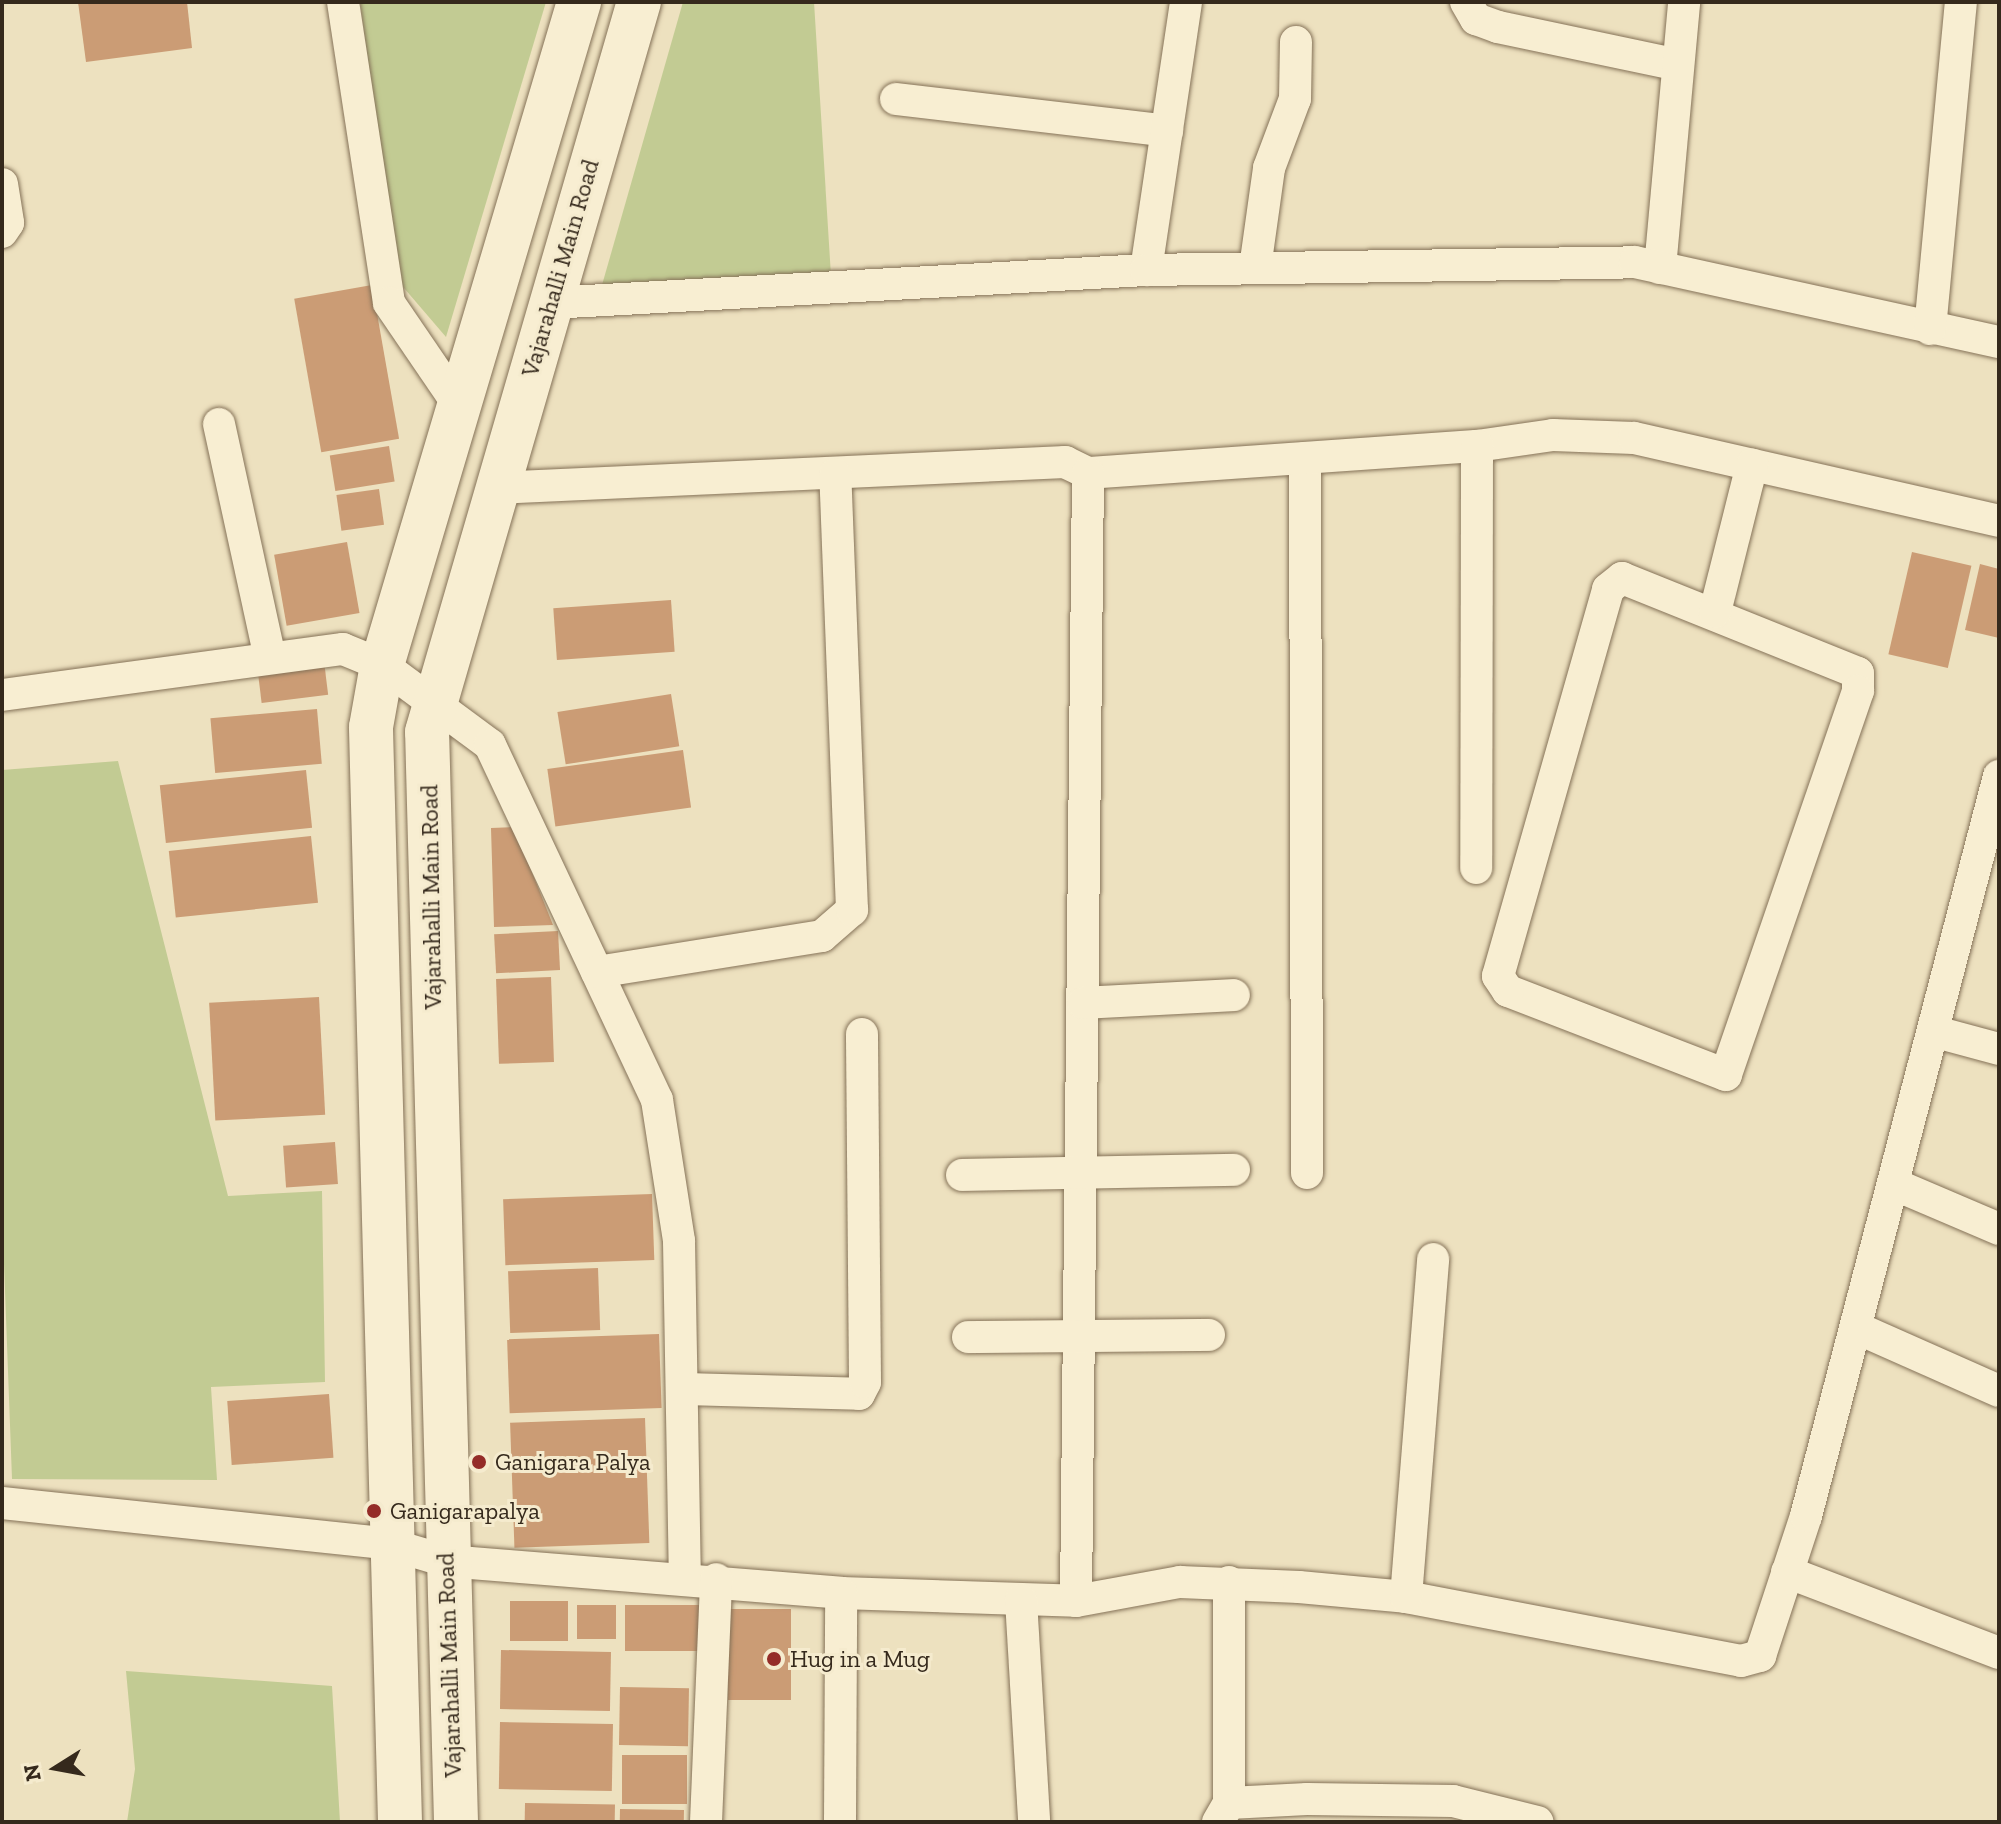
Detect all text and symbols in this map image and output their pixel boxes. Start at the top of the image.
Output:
street label: Vajarahalli Main Road [515,156,605,380]
street label: Vajarahalli Main Road [415,784,447,1010]
place label: Ganigara Palya [495,1448,651,1476]
marker: Ganigara Palya [470,1453,488,1471]
place label: Ganigarapalya [390,1497,540,1525]
marker: Ganigarapalya [365,1502,383,1520]
street label: Vajarahalli Main Road [431,1552,467,1778]
place label: Hug in a Mug [790,1645,930,1673]
marker: Hug in a Mug [765,1650,783,1668]
north arrow [16,1728,96,1808]
text: N [17,1762,47,1783]

